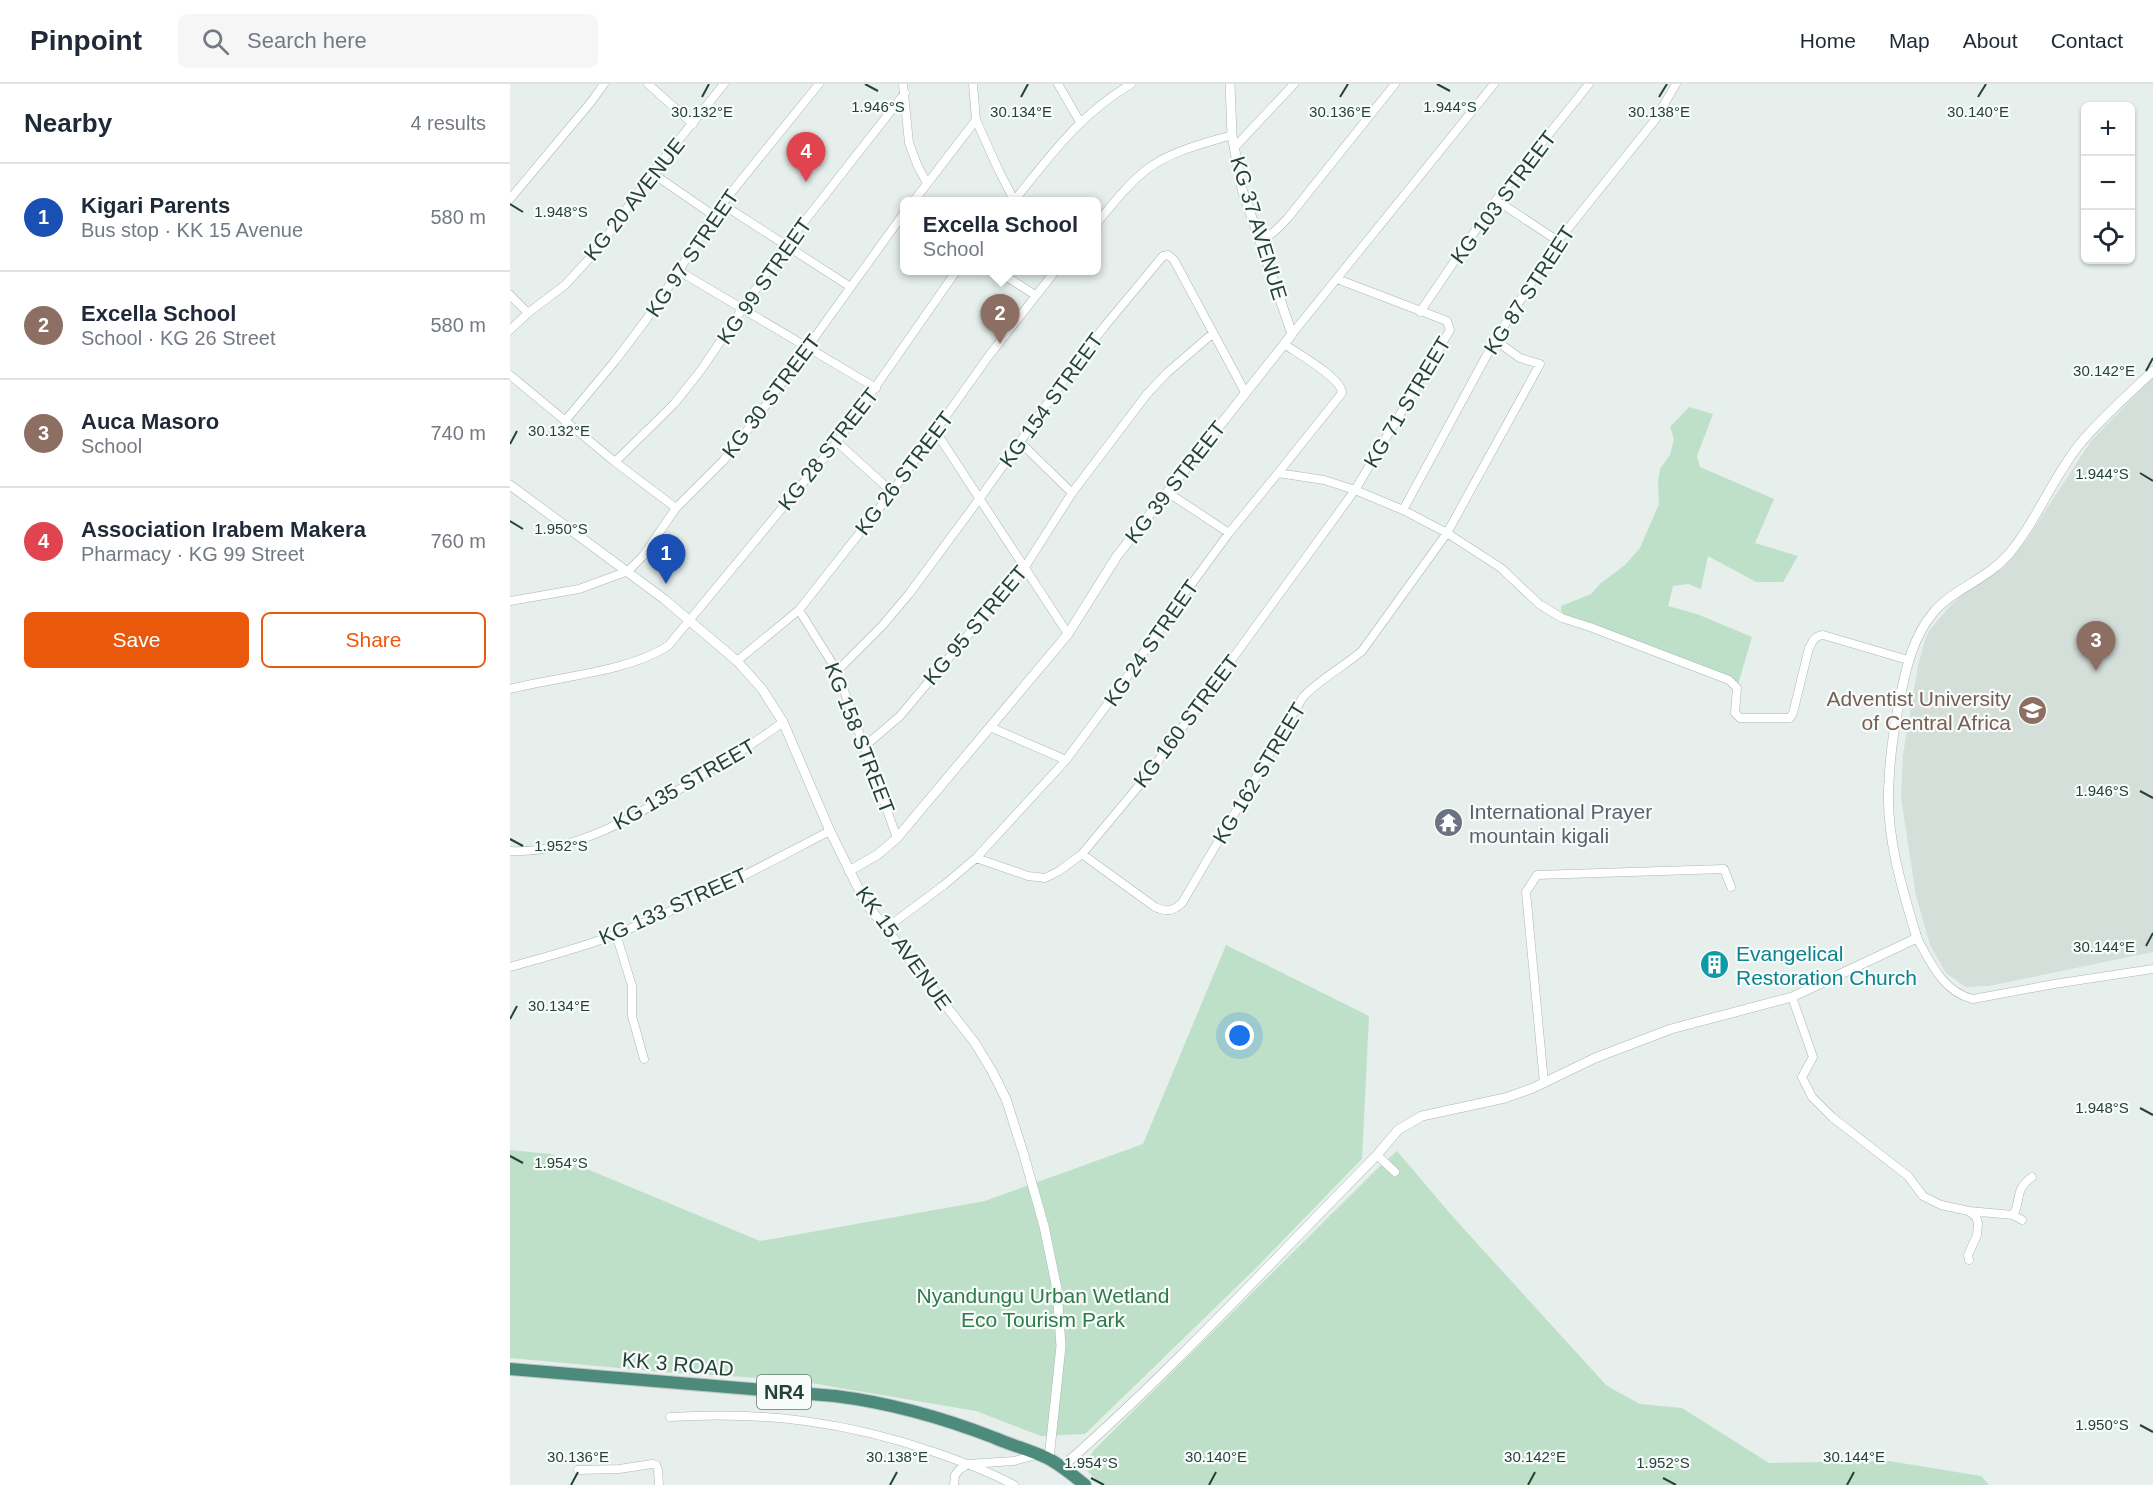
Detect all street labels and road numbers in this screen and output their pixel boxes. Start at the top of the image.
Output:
street label: KG 103 STREET [1446,126,1560,268]
street label: KG 20 AVENUE [579,133,689,265]
street label: KG 37 AVENUE [1226,153,1292,303]
street label: KG 97 STREET [641,185,743,321]
street label: KG 99 STREET [712,214,816,348]
street label: KG 87 STREET [1479,221,1579,358]
street label: KG 154 STREET [995,328,1107,471]
street label: KG 30 STREET [717,330,825,462]
street label: KG 71 STREET [1359,332,1455,471]
street label: KG 28 STREET [773,383,883,514]
street label: KG 26 STREET [850,407,958,539]
street label: KG 39 STREET [1120,416,1230,547]
street label: KG 95 STREET [919,561,1032,689]
street label: KG 24 STREET [1099,576,1203,710]
street label: KG 160 STREET [1129,650,1243,792]
street label: KG 158 STREET [821,659,899,817]
street label: KG 162 STREET [1208,698,1310,847]
street label: KG 135 STREET [609,734,759,834]
street label: KG 133 STREET [595,863,751,949]
street label: KK 15 AVENUE [852,882,956,1014]
street label: KK 3 ROAD [621,1348,735,1380]
road number: NR4 [757,1375,811,1409]

